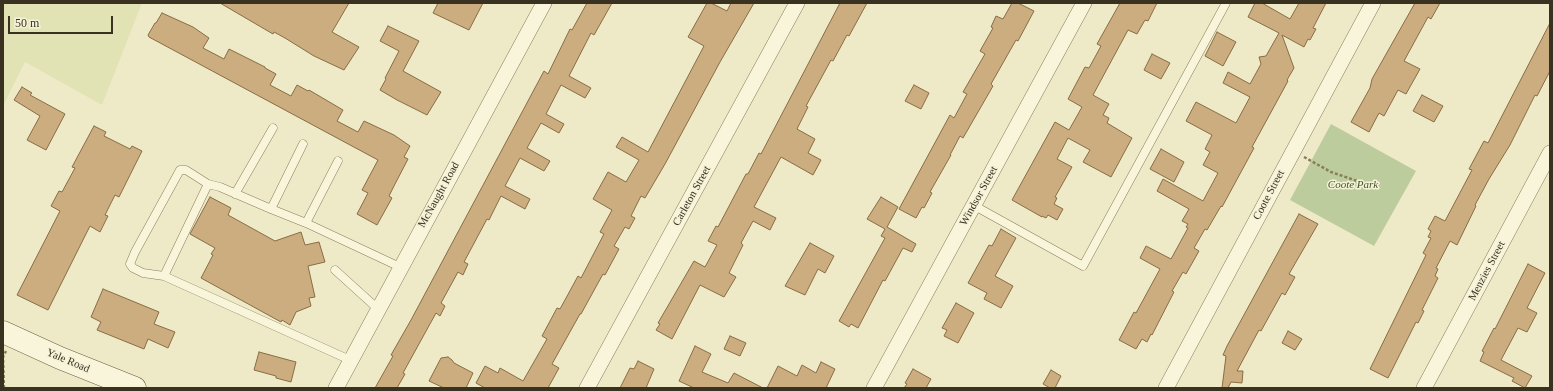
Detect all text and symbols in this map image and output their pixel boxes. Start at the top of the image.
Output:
scale bar [10,8,115,34]
text: 50 m [15,16,39,30]
street label: McNaught Road [416,160,462,230]
street label: Carleton Street [670,164,714,228]
street label: Windsor Street [957,164,1001,228]
street label: Coote Street [1250,168,1288,222]
park label: Coote Park [1328,178,1378,192]
street label: Menzies Street [1466,239,1508,303]
street label: Yale Road [44,346,92,376]

